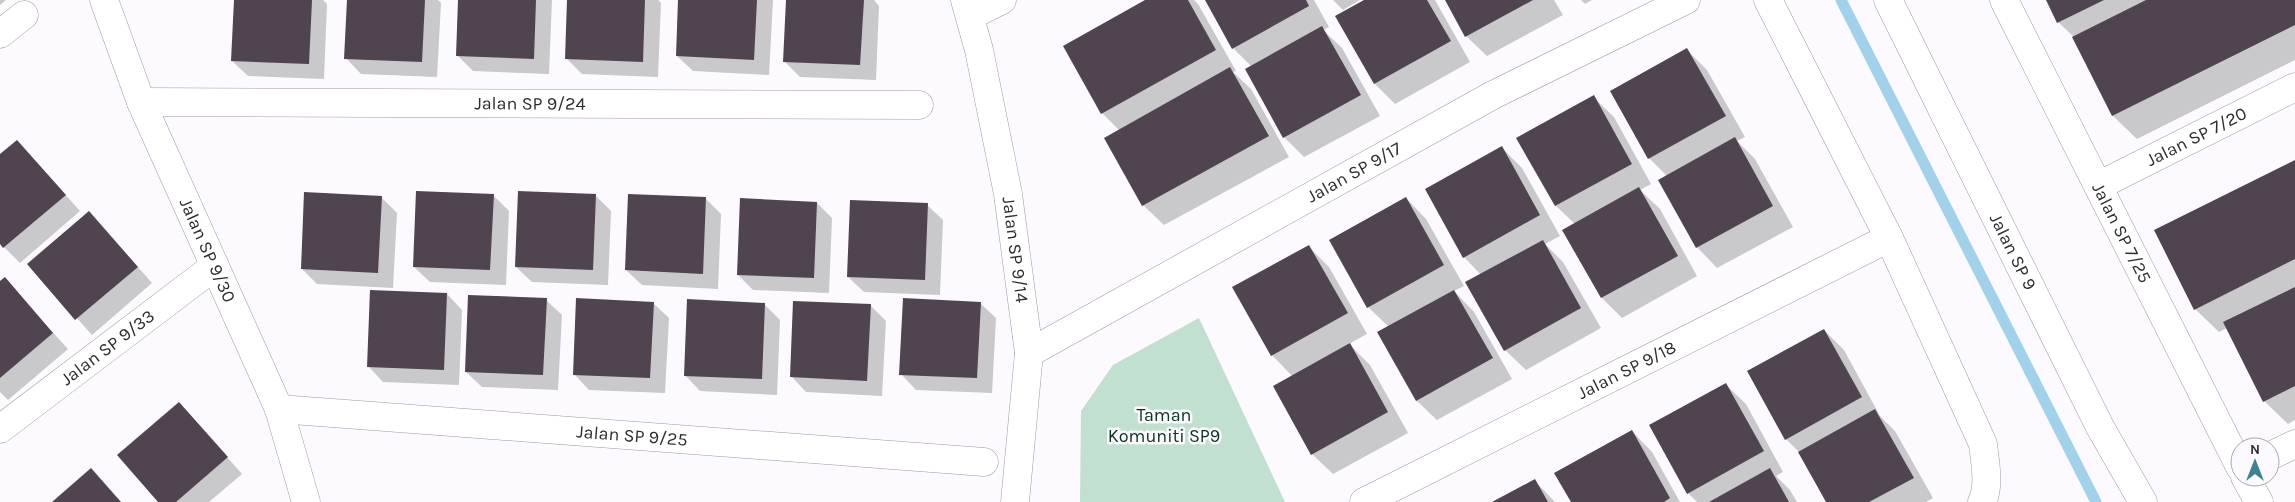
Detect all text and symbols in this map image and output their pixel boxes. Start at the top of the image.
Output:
street label: Jalan SP 9/24 [474,92,586,115]
street label: Jalan SP 7/20 [2142,102,2250,171]
street label: Jalan SP 9/17 [1303,137,1406,207]
street label: Jalan SP 7/25 [2087,179,2156,287]
street label: Jalan SP 9/30 [175,195,241,306]
street label: Jalan SP 9/14 [997,195,1033,304]
street label: Jalan SP 9 [1985,210,2041,294]
street label: Jalan SP 9/33 [56,305,159,390]
street label: Jalan SP 9/18 [1574,336,1680,404]
park label: Taman Komuniti SP9 [1108,404,1220,447]
street label: Jalan SP 9/25 [576,420,688,451]
north arrow [2230,437,2280,487]
text: N [2250,441,2260,458]

